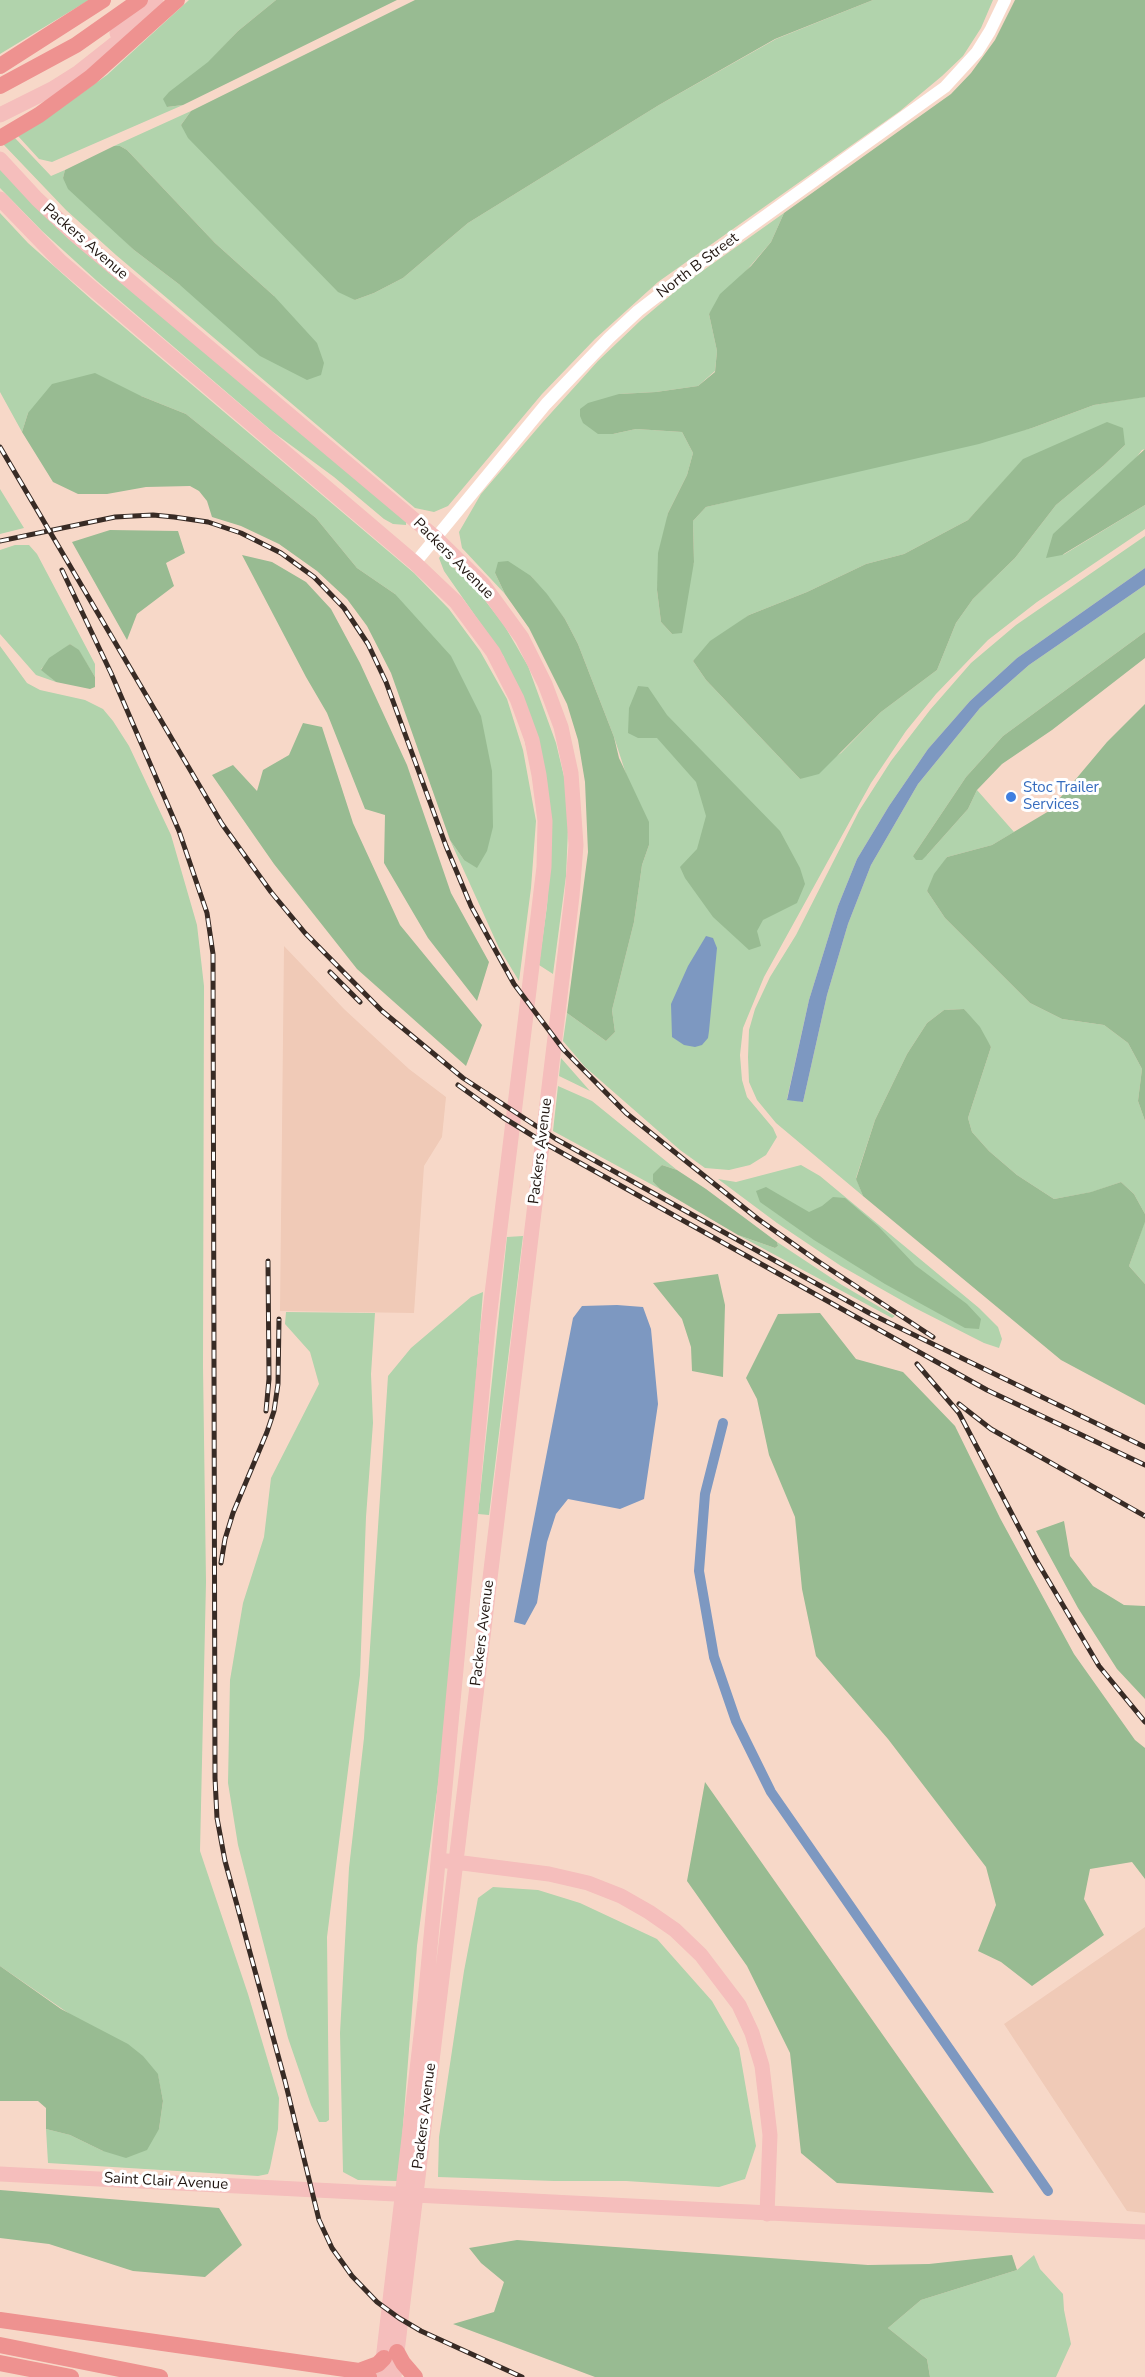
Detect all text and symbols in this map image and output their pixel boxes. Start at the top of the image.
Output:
street label: Packers Avenue [39,200,131,284]
street label: North B Street [654,229,742,303]
street label: Packers Avenue [409,515,497,603]
place label: Stoc Trailer Services [1023,779,1099,814]
marker: Stoc Trailer Services [1004,790,1018,804]
street label: Packers Avenue [526,1097,556,1205]
street label: Packers Avenue [468,1579,498,1687]
street label: Packers Avenue [410,2062,440,2170]
street label: Saint Clair Avenue [103,2170,229,2194]

